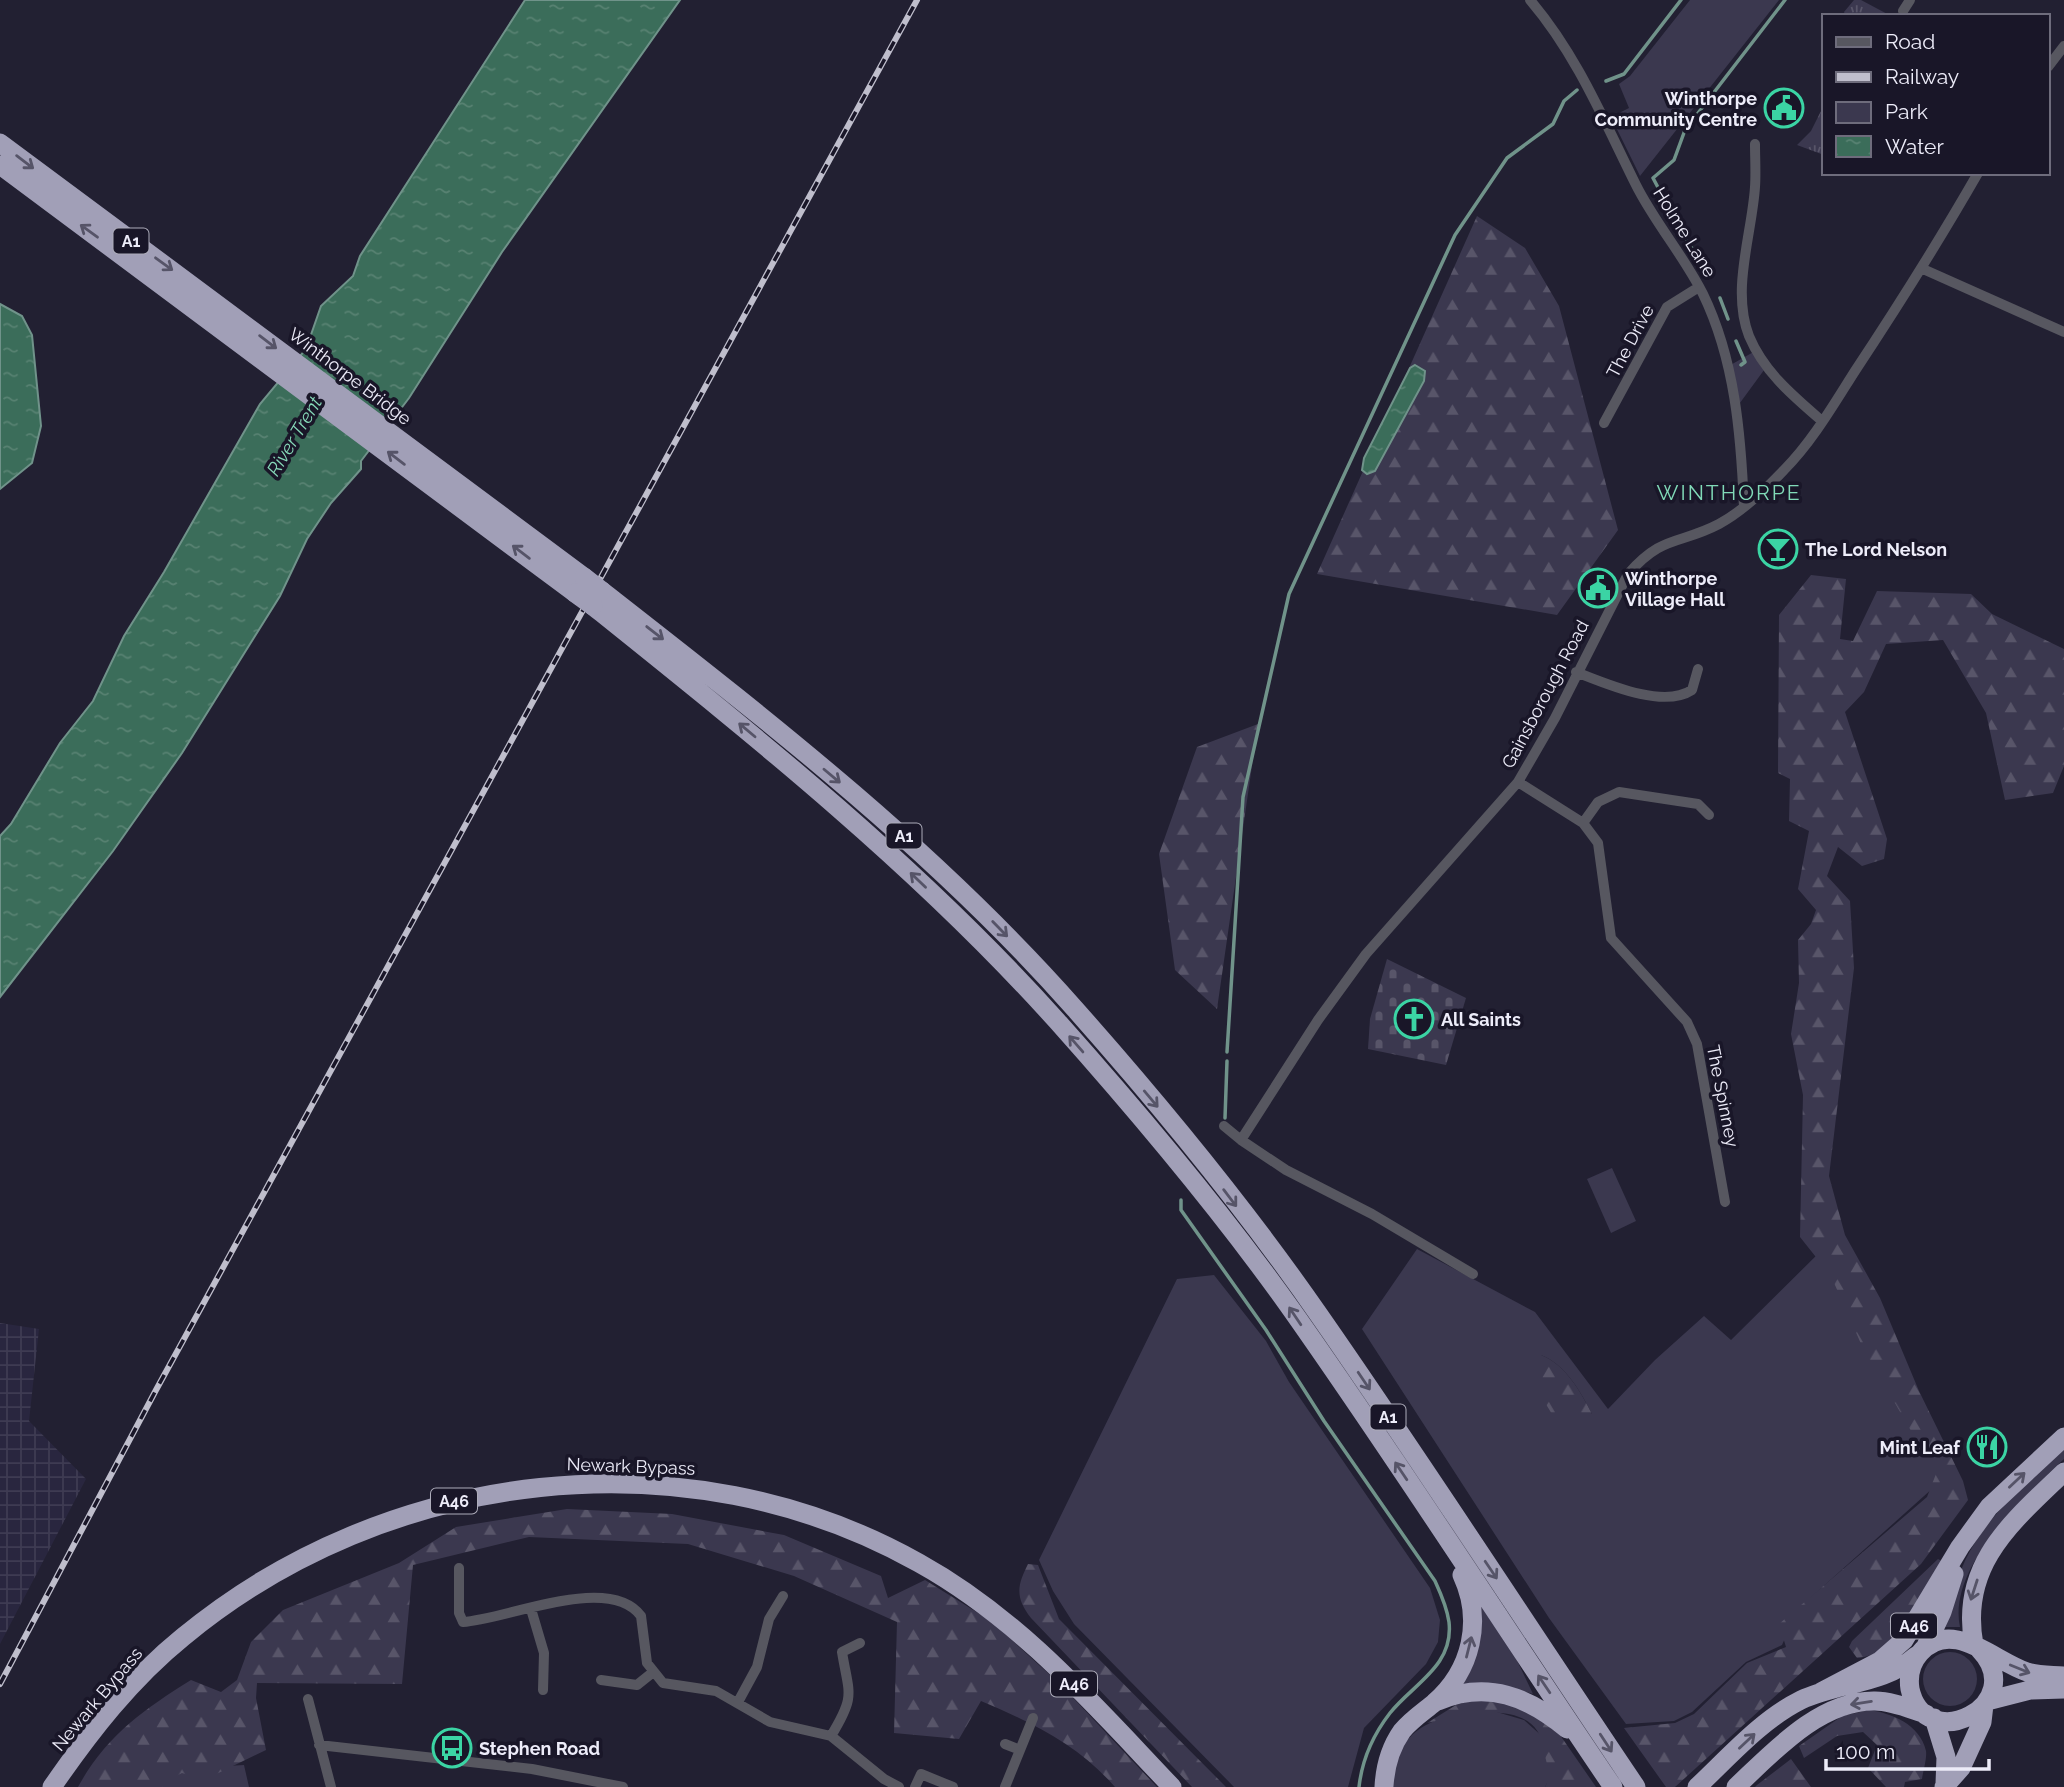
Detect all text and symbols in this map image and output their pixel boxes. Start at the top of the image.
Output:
legend [1822,14,2050,175]
text: Road [1885,29,1935,54]
text: Railway [1885,64,1959,89]
public building icon: Winthorpe Community Centre [1763,87,1805,129]
place label: Winthorpe Community Centre [1595,88,1757,130]
text: Park [1885,99,1928,124]
text: Water [1885,134,1944,159]
one-way arrow [15,154,34,169]
street label: Holme Lane [1649,183,1721,281]
one-way arrow [80,224,99,238]
road number: A1 [114,229,148,254]
one-way arrow [154,256,173,271]
street label: The Drive [1602,301,1658,381]
street label: Winthorpe Bridge [285,323,416,429]
one-way arrow [258,335,277,349]
water label: River Trent [262,392,327,479]
one-way arrow [387,451,406,465]
district label: WINTHORPE [1656,480,1802,505]
bar icon: The Lord Nelson [1757,528,1799,570]
place label: The Lord Nelson [1805,539,1947,560]
one-way arrow [512,544,531,559]
public building icon: Winthorpe Village Hall [1577,567,1619,609]
place label: Winthorpe Village Hall [1625,568,1725,610]
street label: Gainsborough Road [1497,616,1593,772]
one-way arrow [646,625,664,640]
one-way arrow [739,722,757,738]
one-way arrow [823,768,841,783]
road number: A1 [886,824,922,848]
one-way arrow [910,872,927,889]
one-way arrow [991,921,1008,938]
church icon: All Saints [1393,998,1435,1040]
place label: All Saints [1441,1009,1521,1030]
one-way arrow [1068,1035,1084,1053]
street label: The Spinney [1703,1043,1743,1149]
one-way arrow [1143,1090,1159,1108]
one-way arrow [1222,1188,1237,1206]
one-way arrow [1288,1307,1303,1326]
one-way arrow [1357,1371,1371,1390]
road number: A1 [1370,1404,1406,1429]
restaurant icon: Mint Leaf [1966,1426,2008,1468]
place label: Mint Leaf [1880,1437,1961,1458]
street label: Newark Bypass [566,1453,696,1479]
one-way arrow [1394,1462,1408,1481]
one-way arrow [2008,1472,2025,1489]
road number: A46 [431,1488,477,1513]
one-way arrow [1484,1560,1498,1579]
one-way arrow [1966,1579,1979,1601]
road number: A46 [1891,1614,1937,1638]
one-way arrow [1463,1636,1476,1658]
street label: Newark Bypass [48,1643,147,1755]
one-way arrow [2008,1663,2030,1676]
road number: A46 [1051,1672,1097,1696]
one-way arrow [1537,1675,1551,1694]
one-way arrow [1850,1697,1873,1710]
bus stop icon: Stephen Road [431,1727,473,1769]
scale bar [1826,1728,1989,1772]
one-way arrow [1599,1732,1613,1752]
one-way arrow [1738,1732,1755,1749]
place label: Stephen Road [479,1738,600,1759]
text: 100 m [1836,1739,1895,1764]

